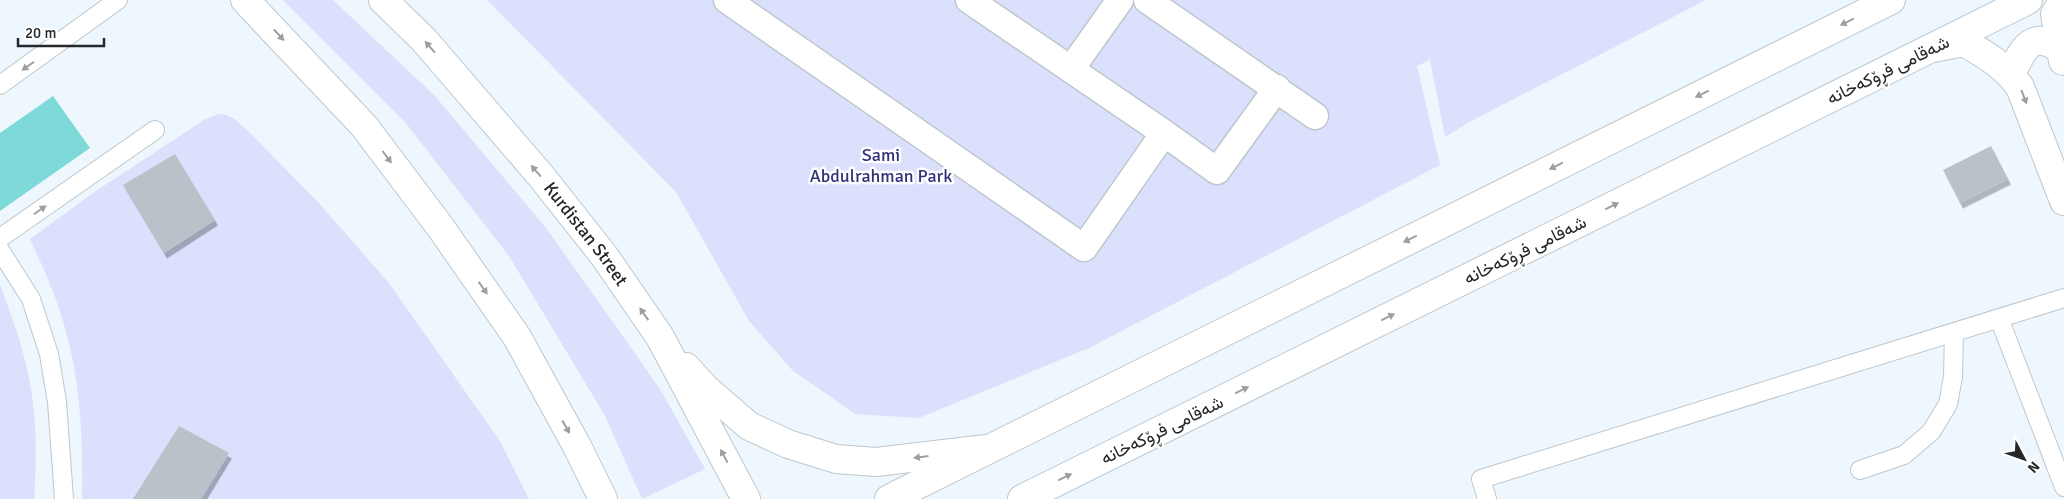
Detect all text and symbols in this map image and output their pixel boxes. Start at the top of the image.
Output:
scale bar [18,15,104,47]
one-way arrow [1840,18,1854,26]
text: 20 m [25,24,56,42]
one-way arrow [273,29,285,41]
street label: شەقامی فڕۆکەخانە [1823,31,1955,113]
one-way arrow [424,42,436,54]
one-way arrow [21,61,35,71]
one-way arrow [1694,90,1709,98]
one-way arrow [2020,90,2028,105]
park label: Sami Abdulrahman Park [810,144,952,187]
one-way arrow [382,150,392,163]
one-way arrow [1549,162,1563,170]
one-way arrow [530,165,542,177]
street label: Kurdistan Street [539,178,633,290]
one-way arrow [1605,202,1619,210]
one-way arrow [33,205,47,215]
street label: شەقامی فڕۆکەخانە [1460,211,1592,293]
one-way arrow [1403,234,1418,243]
one-way arrow [478,281,488,295]
one-way arrow [639,307,649,321]
one-way arrow [1381,313,1395,321]
one-way arrow [1235,386,1250,394]
street label: شەقامی فڕۆکەخانە [1097,391,1229,473]
one-way arrow [562,420,571,433]
north arrow [1999,434,2049,484]
one-way arrow [720,449,728,463]
one-way arrow [912,453,928,461]
text: N [2024,458,2043,476]
one-way arrow [1058,473,1073,481]

